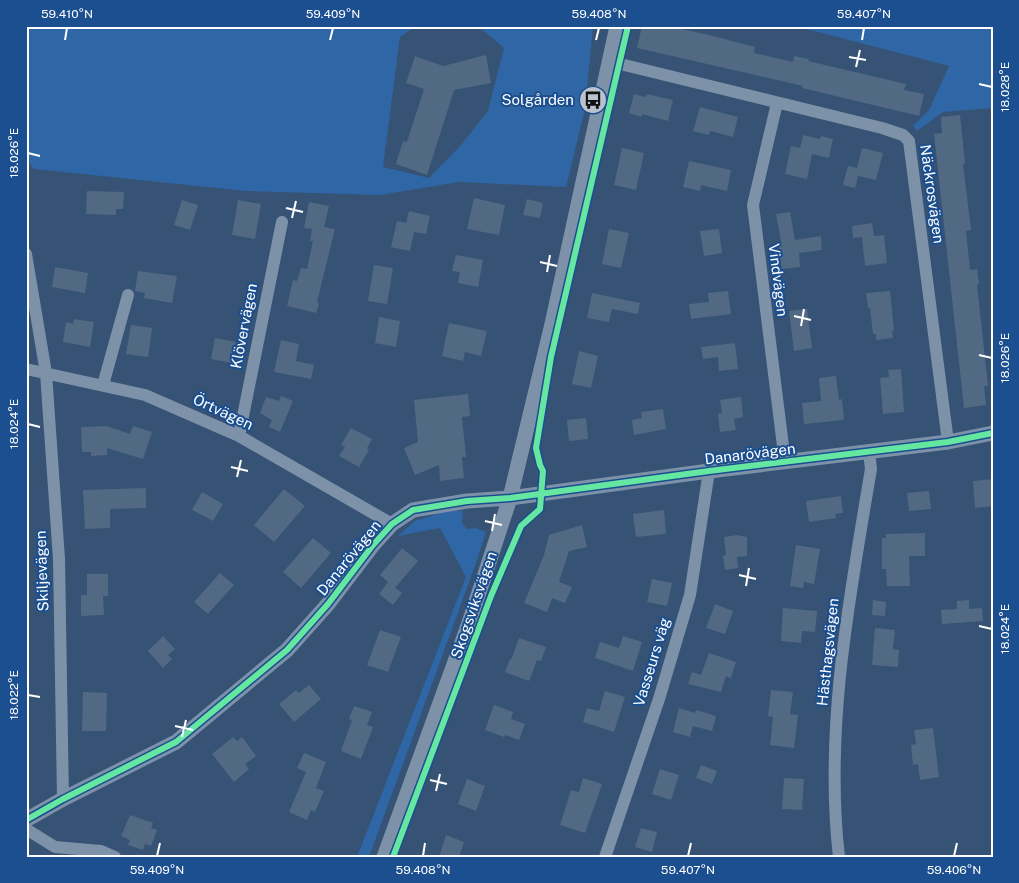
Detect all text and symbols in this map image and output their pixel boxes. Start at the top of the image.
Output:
text: 59.410°N [41,7,93,21]
text: 59.409°N [306,7,360,21]
text: 59.408°N [572,7,626,21]
text: 59.407°N [837,7,891,21]
text: 18.028°E [998,62,1012,112]
bus stop icon: Solgården [578,85,608,115]
place label: Solgården [502,91,574,108]
text: 18.026°E [7,128,21,178]
street label: Näckrosvägen [917,143,948,244]
street label: Vindvägen [766,242,791,317]
street label: Klövervägen [227,282,260,370]
text: 18.026°E [998,333,1012,383]
street label: Örtvägen [190,389,256,433]
text: 18.024°E [7,399,21,449]
street label: Danarövägen [703,439,796,468]
street label: Danarövägen [313,517,384,599]
street label: Skiljevägen [32,530,51,612]
street label: Skogsviksvägen [447,549,500,661]
street label: Hästhagsvägen [813,597,842,707]
text: 18.024°E [998,604,1012,654]
street label: Vasseurs väg [630,615,673,708]
text: 18.022°E [7,670,21,720]
text: 59.409°N [130,863,184,877]
text: 59.408°N [396,863,450,877]
text: 59.407°N [661,863,715,877]
text: 59.406°N [927,863,981,877]

